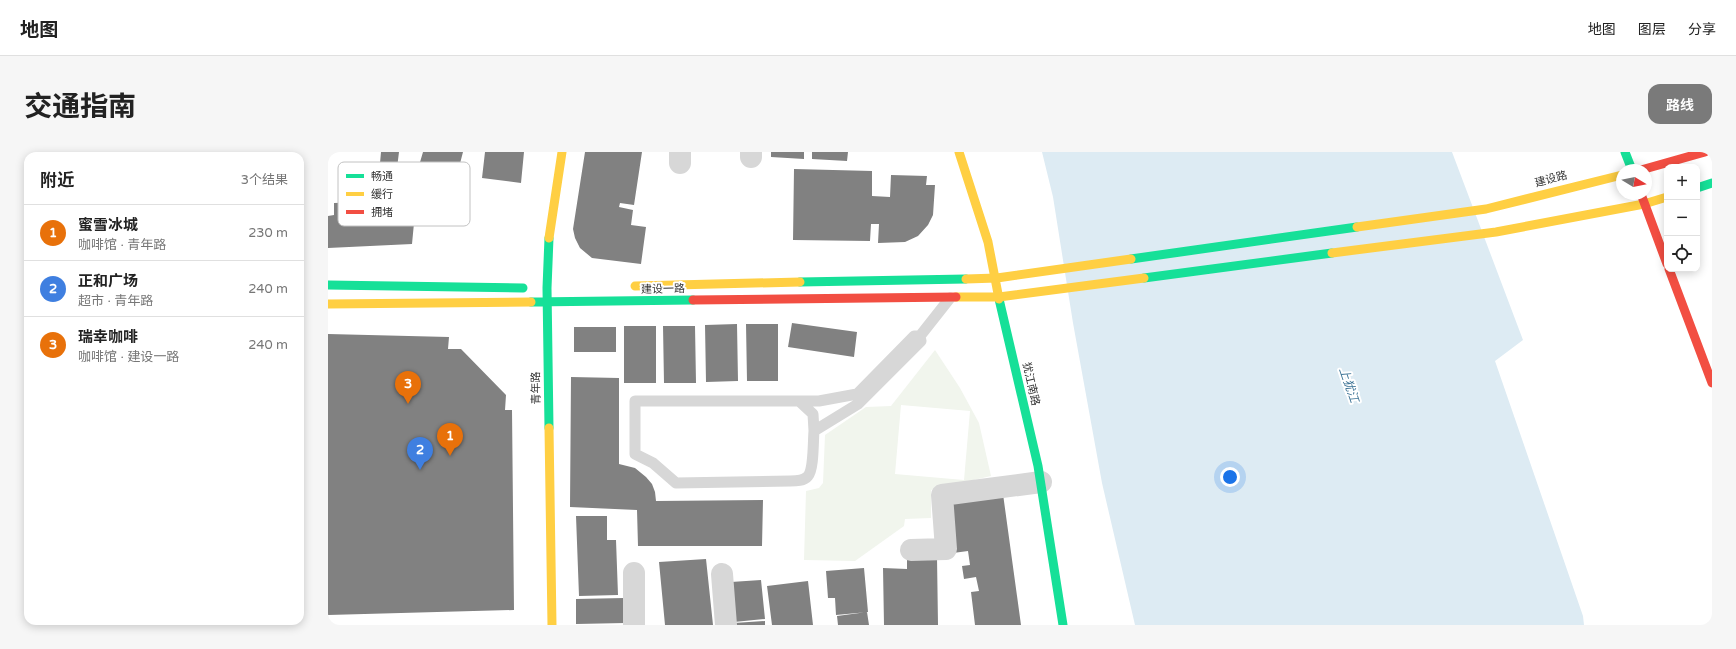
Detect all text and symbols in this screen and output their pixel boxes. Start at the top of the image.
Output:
text: 地图 [20,19,58,41]
text: 地图 [1588,21,1616,38]
text: 图层 [1638,21,1666,38]
text: 分享 [1688,21,1716,38]
button: 路线 [1648,84,1712,124]
text: 交通指南 [24,90,136,124]
legend [338,162,470,226]
north arrow [1616,164,1652,200]
map controls [1664,164,1700,272]
button: + [1664,164,1700,200]
street label: 建设路 [1533,168,1569,190]
text: 附近 [40,170,74,191]
text: 畅通 [371,170,393,183]
text: 3个结果 [241,172,288,188]
text: 缓行 [371,188,393,201]
button: − [1664,200,1700,236]
text: 拥堵 [371,206,393,219]
text: 蜜雪冰城 [78,216,138,234]
text: 1 [49,225,57,241]
text: 230 m [248,225,288,241]
button: locate [1664,236,1700,272]
text: 咖啡馆 · 青年路 [78,237,166,253]
text: 正和广场 [78,272,138,290]
text: 2 [49,281,57,297]
text: 240 m [248,281,288,297]
street label: 建设一路 [641,282,685,296]
text: 超市 · 青年路 [78,293,153,309]
text: 瑞幸咖啡 [78,328,138,346]
text: 3 [49,337,57,353]
text: 240 m [248,337,288,353]
text: 咖啡馆 · 建设一路 [78,349,179,365]
street label: 犹江南路 [1020,361,1042,407]
water label: 上犹江 [1337,366,1362,406]
pin: 3 [395,371,421,404]
street label: 青年路 [529,371,543,405]
pin: 1 [437,423,463,456]
pin: 2 [407,437,433,470]
your location [1220,467,1240,487]

